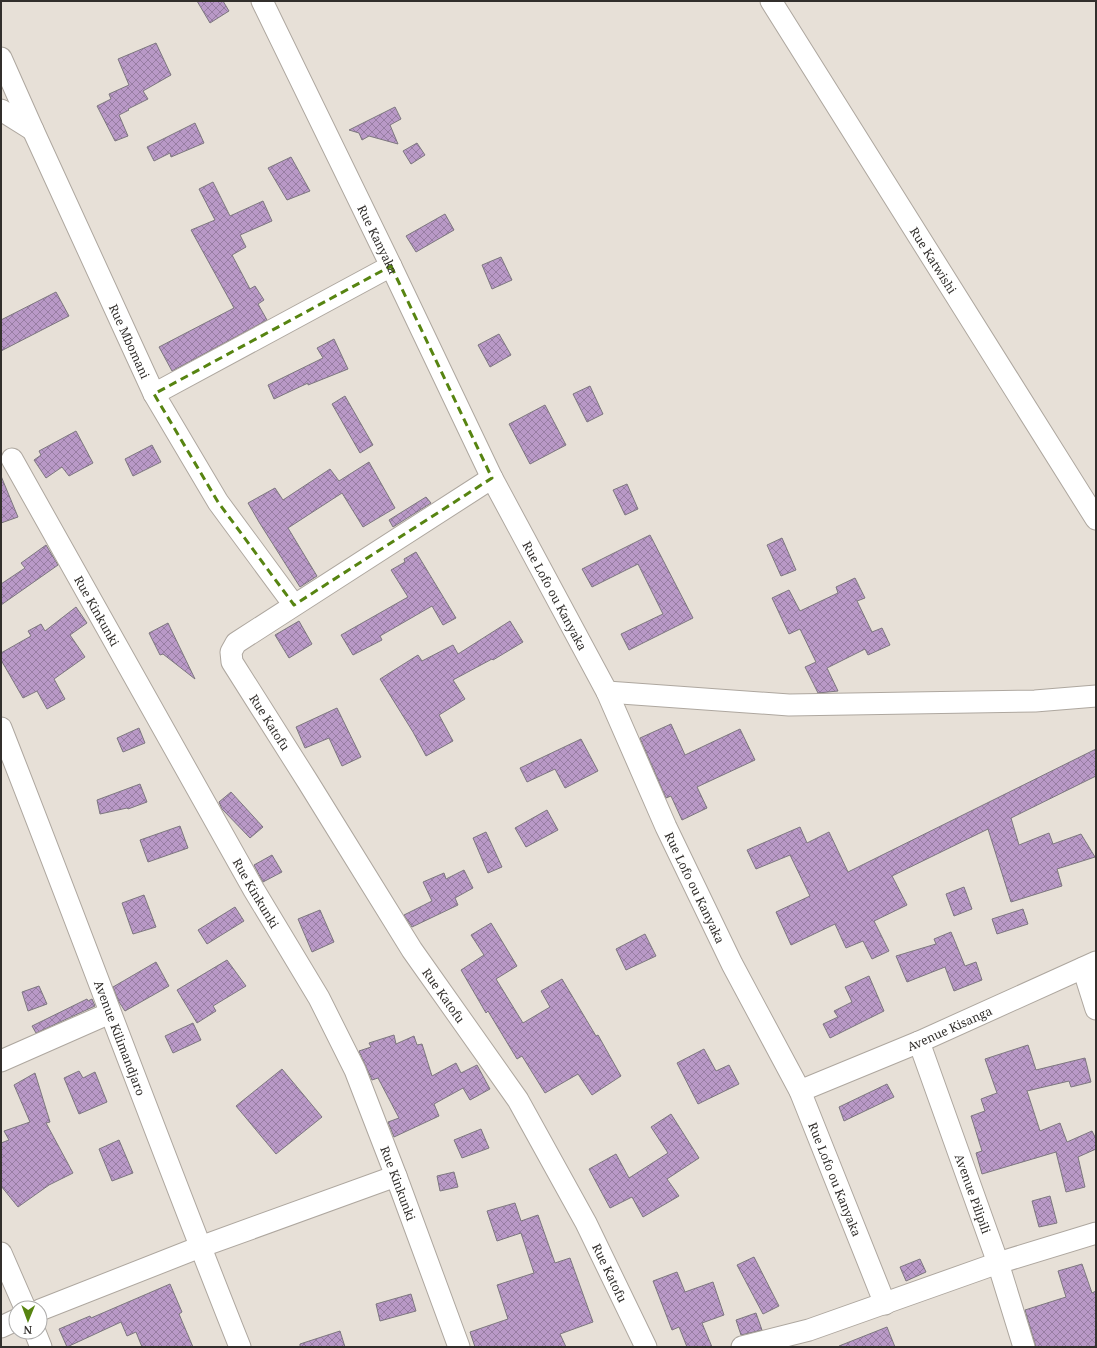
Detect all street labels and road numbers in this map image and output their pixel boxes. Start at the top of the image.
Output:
street label: Rue Kanyaka [354,202,402,277]
street label: Rue Katwishi [906,224,961,297]
street label: Rue Mbomani [105,301,154,381]
street label: Rue Lofo ou Kanyaka [519,538,592,653]
street label: Rue Kinkunki [71,572,124,649]
street label: Rue Katofu [246,691,294,754]
street label: Rue Lofo ou Kanyaka [661,829,729,946]
street label: Rue Kinkunki [229,855,283,931]
street label: Rue Katofu [419,964,469,1026]
street label: Avenue Kilimandjaro [90,978,150,1098]
street label: Avenue Kisanga [904,1002,995,1055]
street label: Rue Lofo ou Kanyaka [805,1120,866,1239]
street label: Rue Kinkunki [377,1143,420,1223]
street label: Avenue Pilipili [951,1151,995,1236]
street label: Rue Katofu [589,1240,632,1305]

